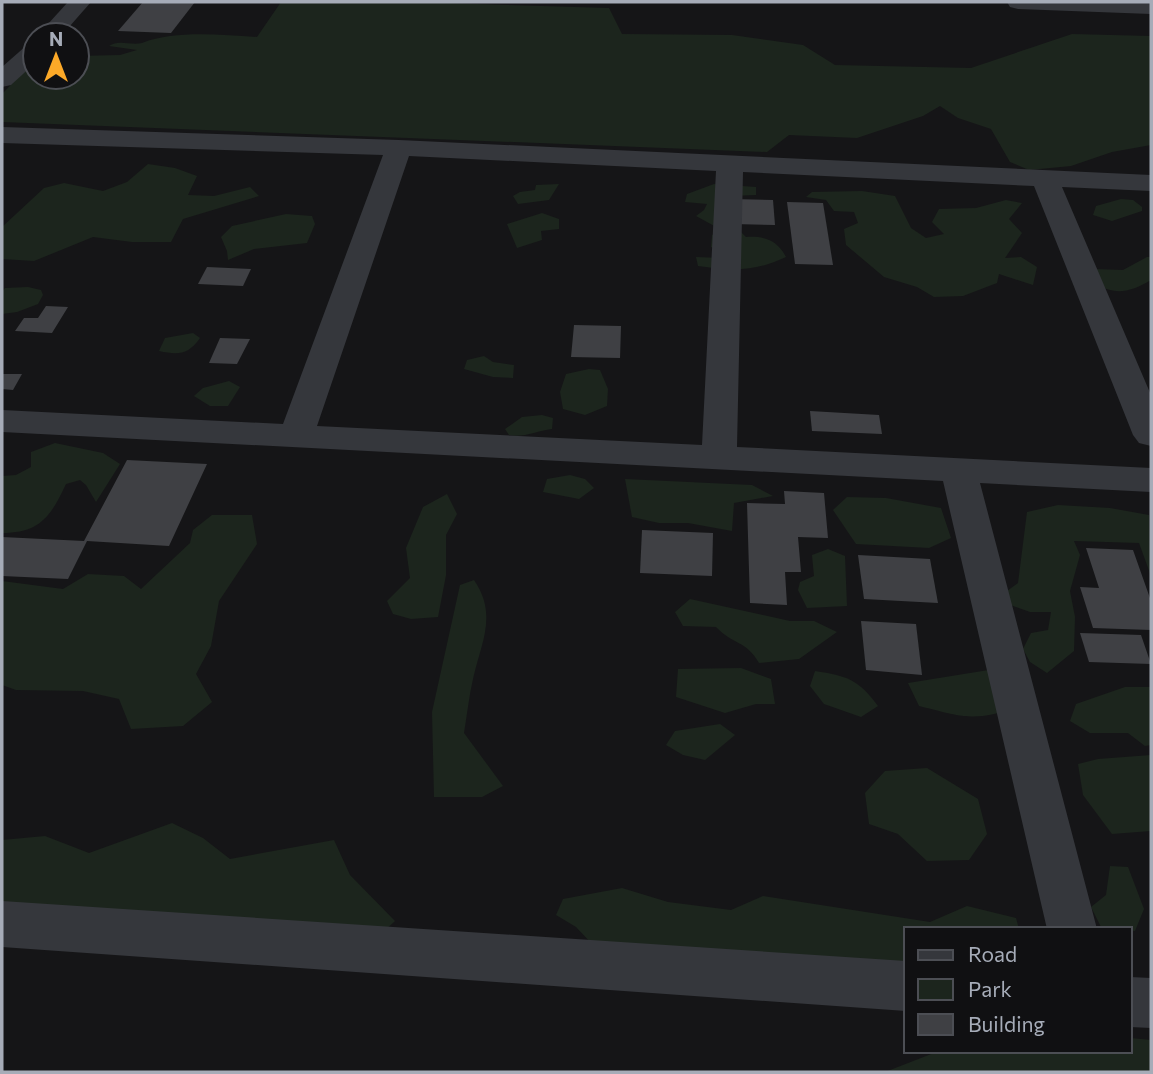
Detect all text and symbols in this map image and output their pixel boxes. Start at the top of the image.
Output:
north arrow [21,21,91,91]
text: N [49,27,63,50]
legend [904,927,1132,1053]
text: Road [968,941,1017,966]
text: Park [968,976,1012,1001]
text: Building [968,1011,1045,1036]

